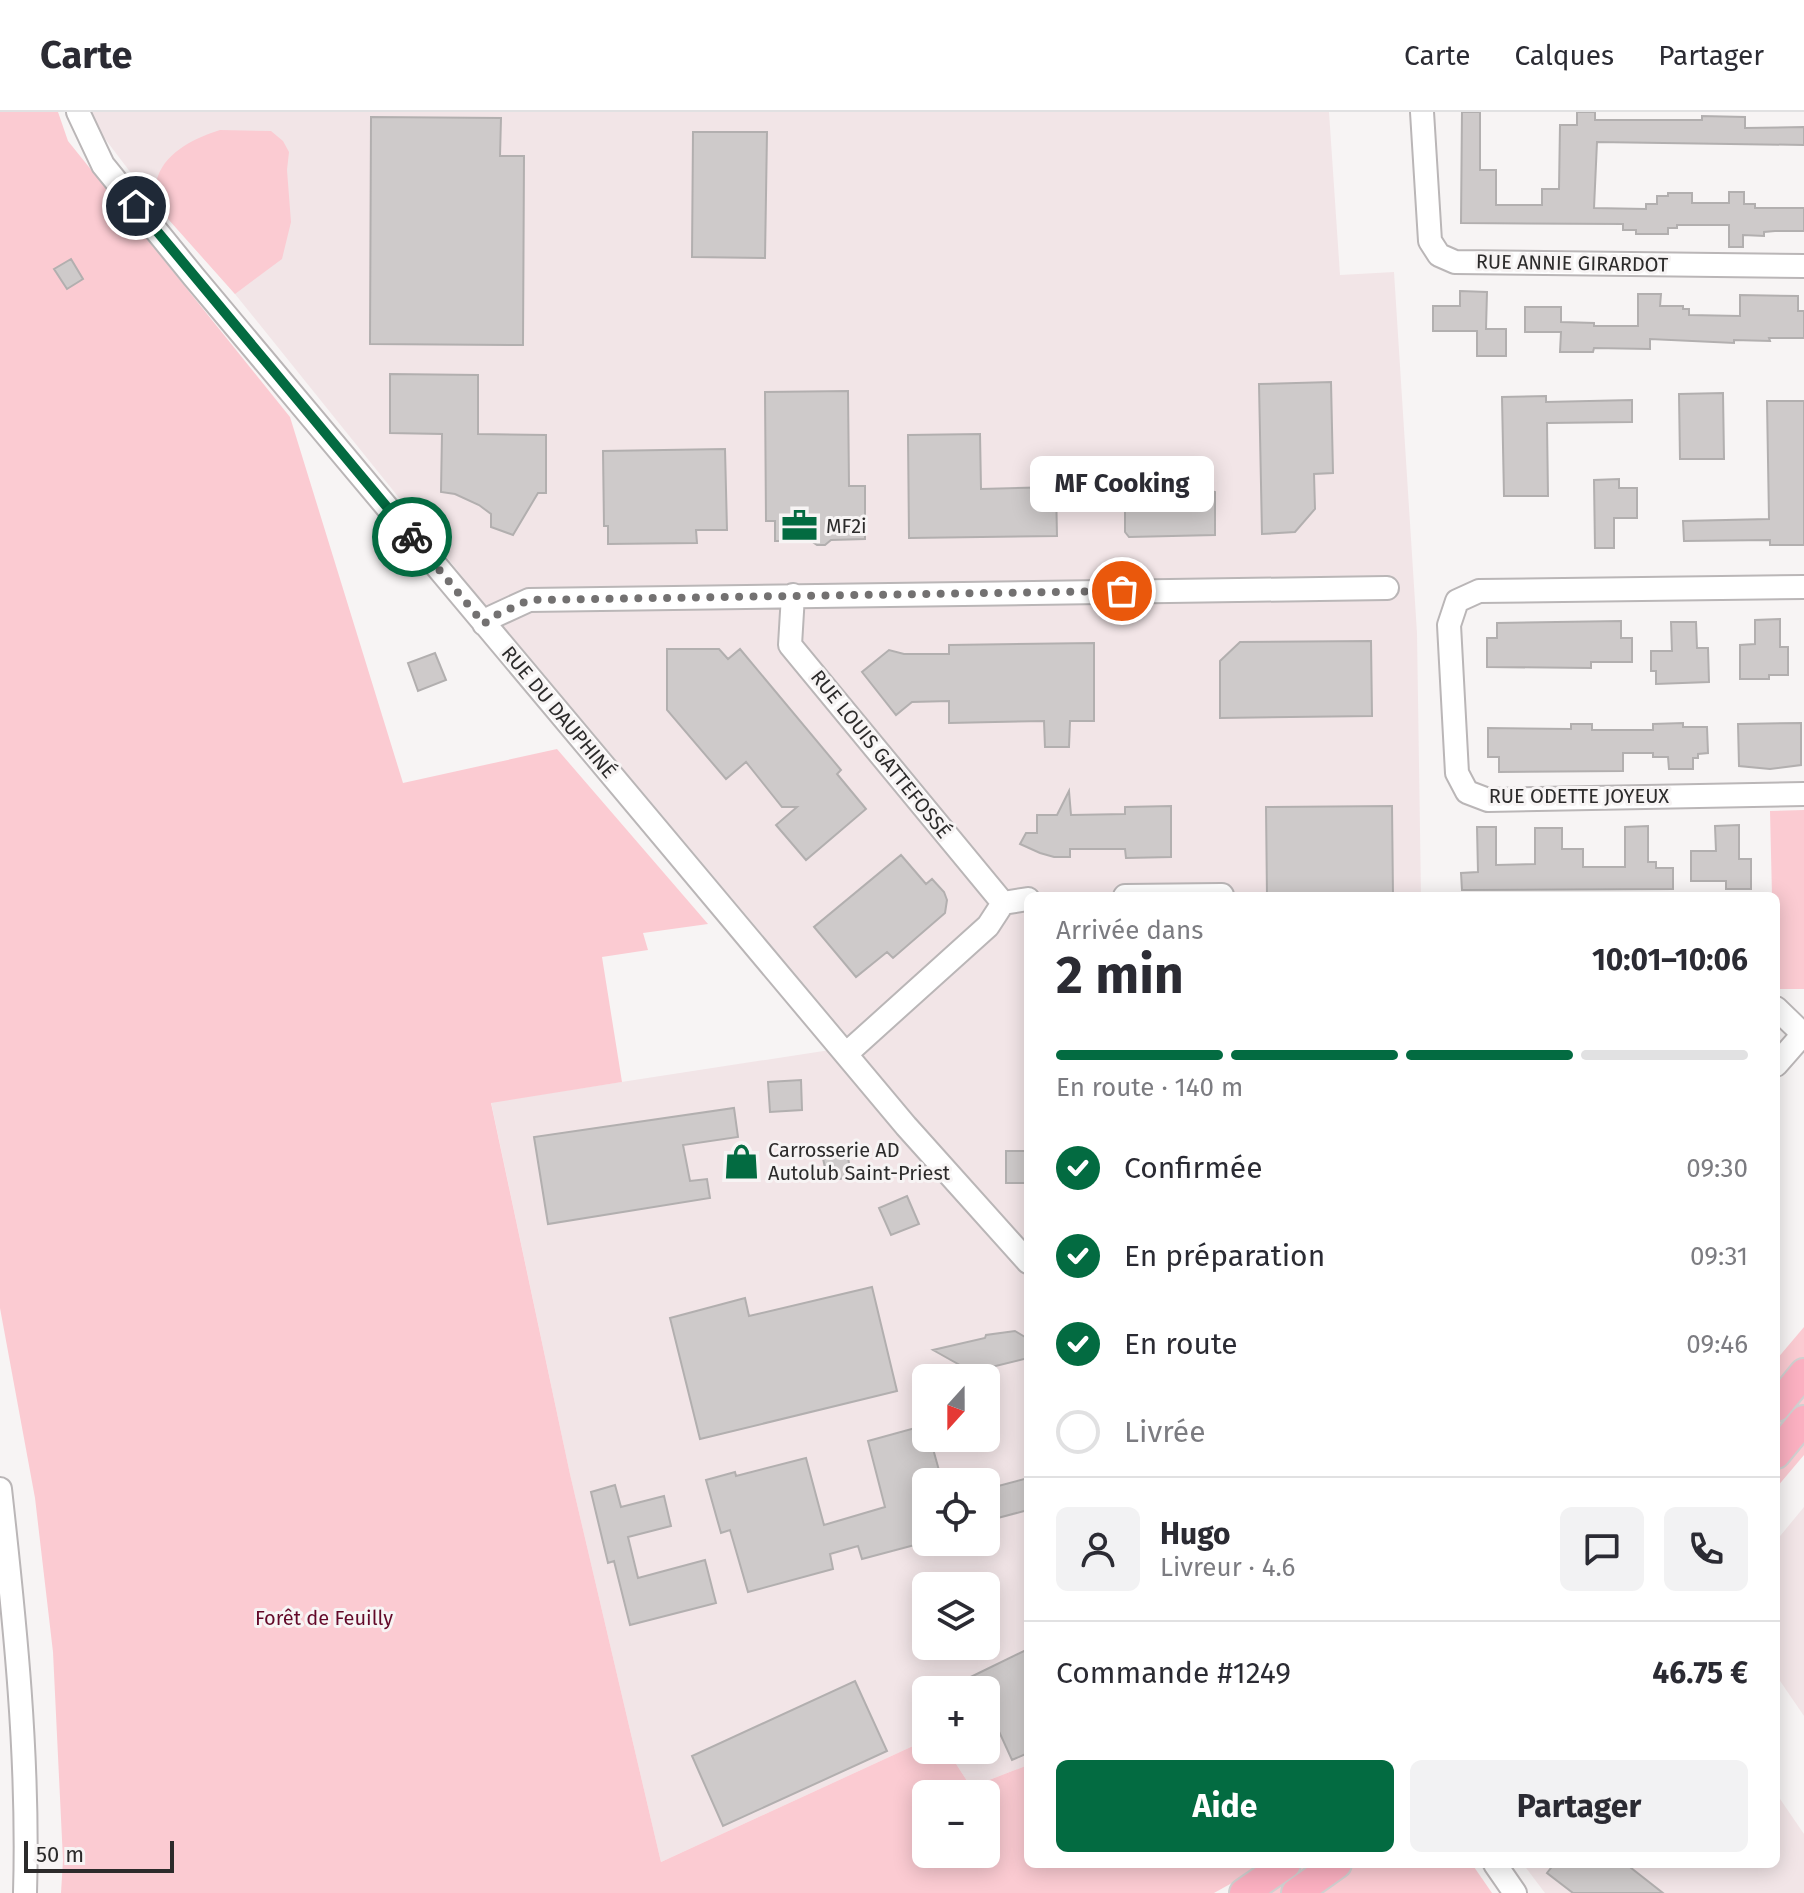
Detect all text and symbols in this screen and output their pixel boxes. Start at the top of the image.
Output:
text: Carte [40,32,133,78]
text: Carte [1404,39,1470,72]
text: Calques [1514,39,1614,72]
text: Partager [1658,39,1764,72]
pin [102,172,170,240]
icon: home [114,184,158,228]
street label: RUE ANNIE GIRARDOT [1476,249,1669,277]
callout: MF Cooking [1030,455,1214,511]
text: MF Cooking [1054,468,1190,499]
courier [372,497,452,577]
office icon: MF2i [781,507,819,545]
place label: MF2i [826,514,867,538]
icon: bike [390,515,434,559]
pin [1088,557,1156,625]
icon: bag [1100,569,1144,613]
street label: RUE DU DAUPHINÉ [497,641,621,783]
street label: RUE LOUIS GATTEFOSSÉ [806,665,956,843]
street label: RUE ODETTE JOYEUX [1489,784,1669,808]
text: Arrivée dans [1056,915,1203,946]
text: 10:01–10:06 [1592,942,1748,978]
text: 2 min [1056,944,1184,1007]
text: En route · 140 m [1056,1072,1243,1103]
place label: Carrosserie AD Autolub Saint-Priest [768,1138,951,1185]
shop icon: Carrosserie AD Autolub Saint-Priest [723,1143,761,1181]
icon: check [1056,1146,1100,1190]
text: Confirmée [1124,1150,1263,1186]
text: 09:30 [1686,1153,1748,1184]
icon: check [1056,1234,1100,1278]
text: En préparation [1124,1238,1325,1274]
text: 09:31 [1690,1241,1748,1272]
icon: check [1056,1322,1100,1366]
text: En route [1124,1326,1238,1362]
text: 09:46 [1686,1329,1748,1360]
north arrow [912,1364,1000,1452]
map controls [912,1364,1000,1868]
text: Livrée [1124,1414,1206,1450]
button: locate [912,1468,1000,1556]
button: person [1056,1507,1140,1591]
button: chat [1560,1507,1644,1591]
button: phone [1664,1507,1748,1591]
text: Hugo [1160,1516,1231,1552]
text: Livreur · 4.6 [1160,1552,1295,1583]
button: layers [912,1572,1000,1660]
park label: Forêt de Feuilly [255,1606,393,1630]
text: Commande #1249 [1056,1655,1291,1691]
text: 46.75 € [1652,1655,1748,1691]
button: + [912,1676,1000,1764]
button: Aide [1056,1760,1394,1852]
button: Partager [1410,1760,1748,1852]
button: − [912,1780,1000,1868]
scale bar [24,1837,174,1873]
text: 50 m [36,1841,84,1868]

